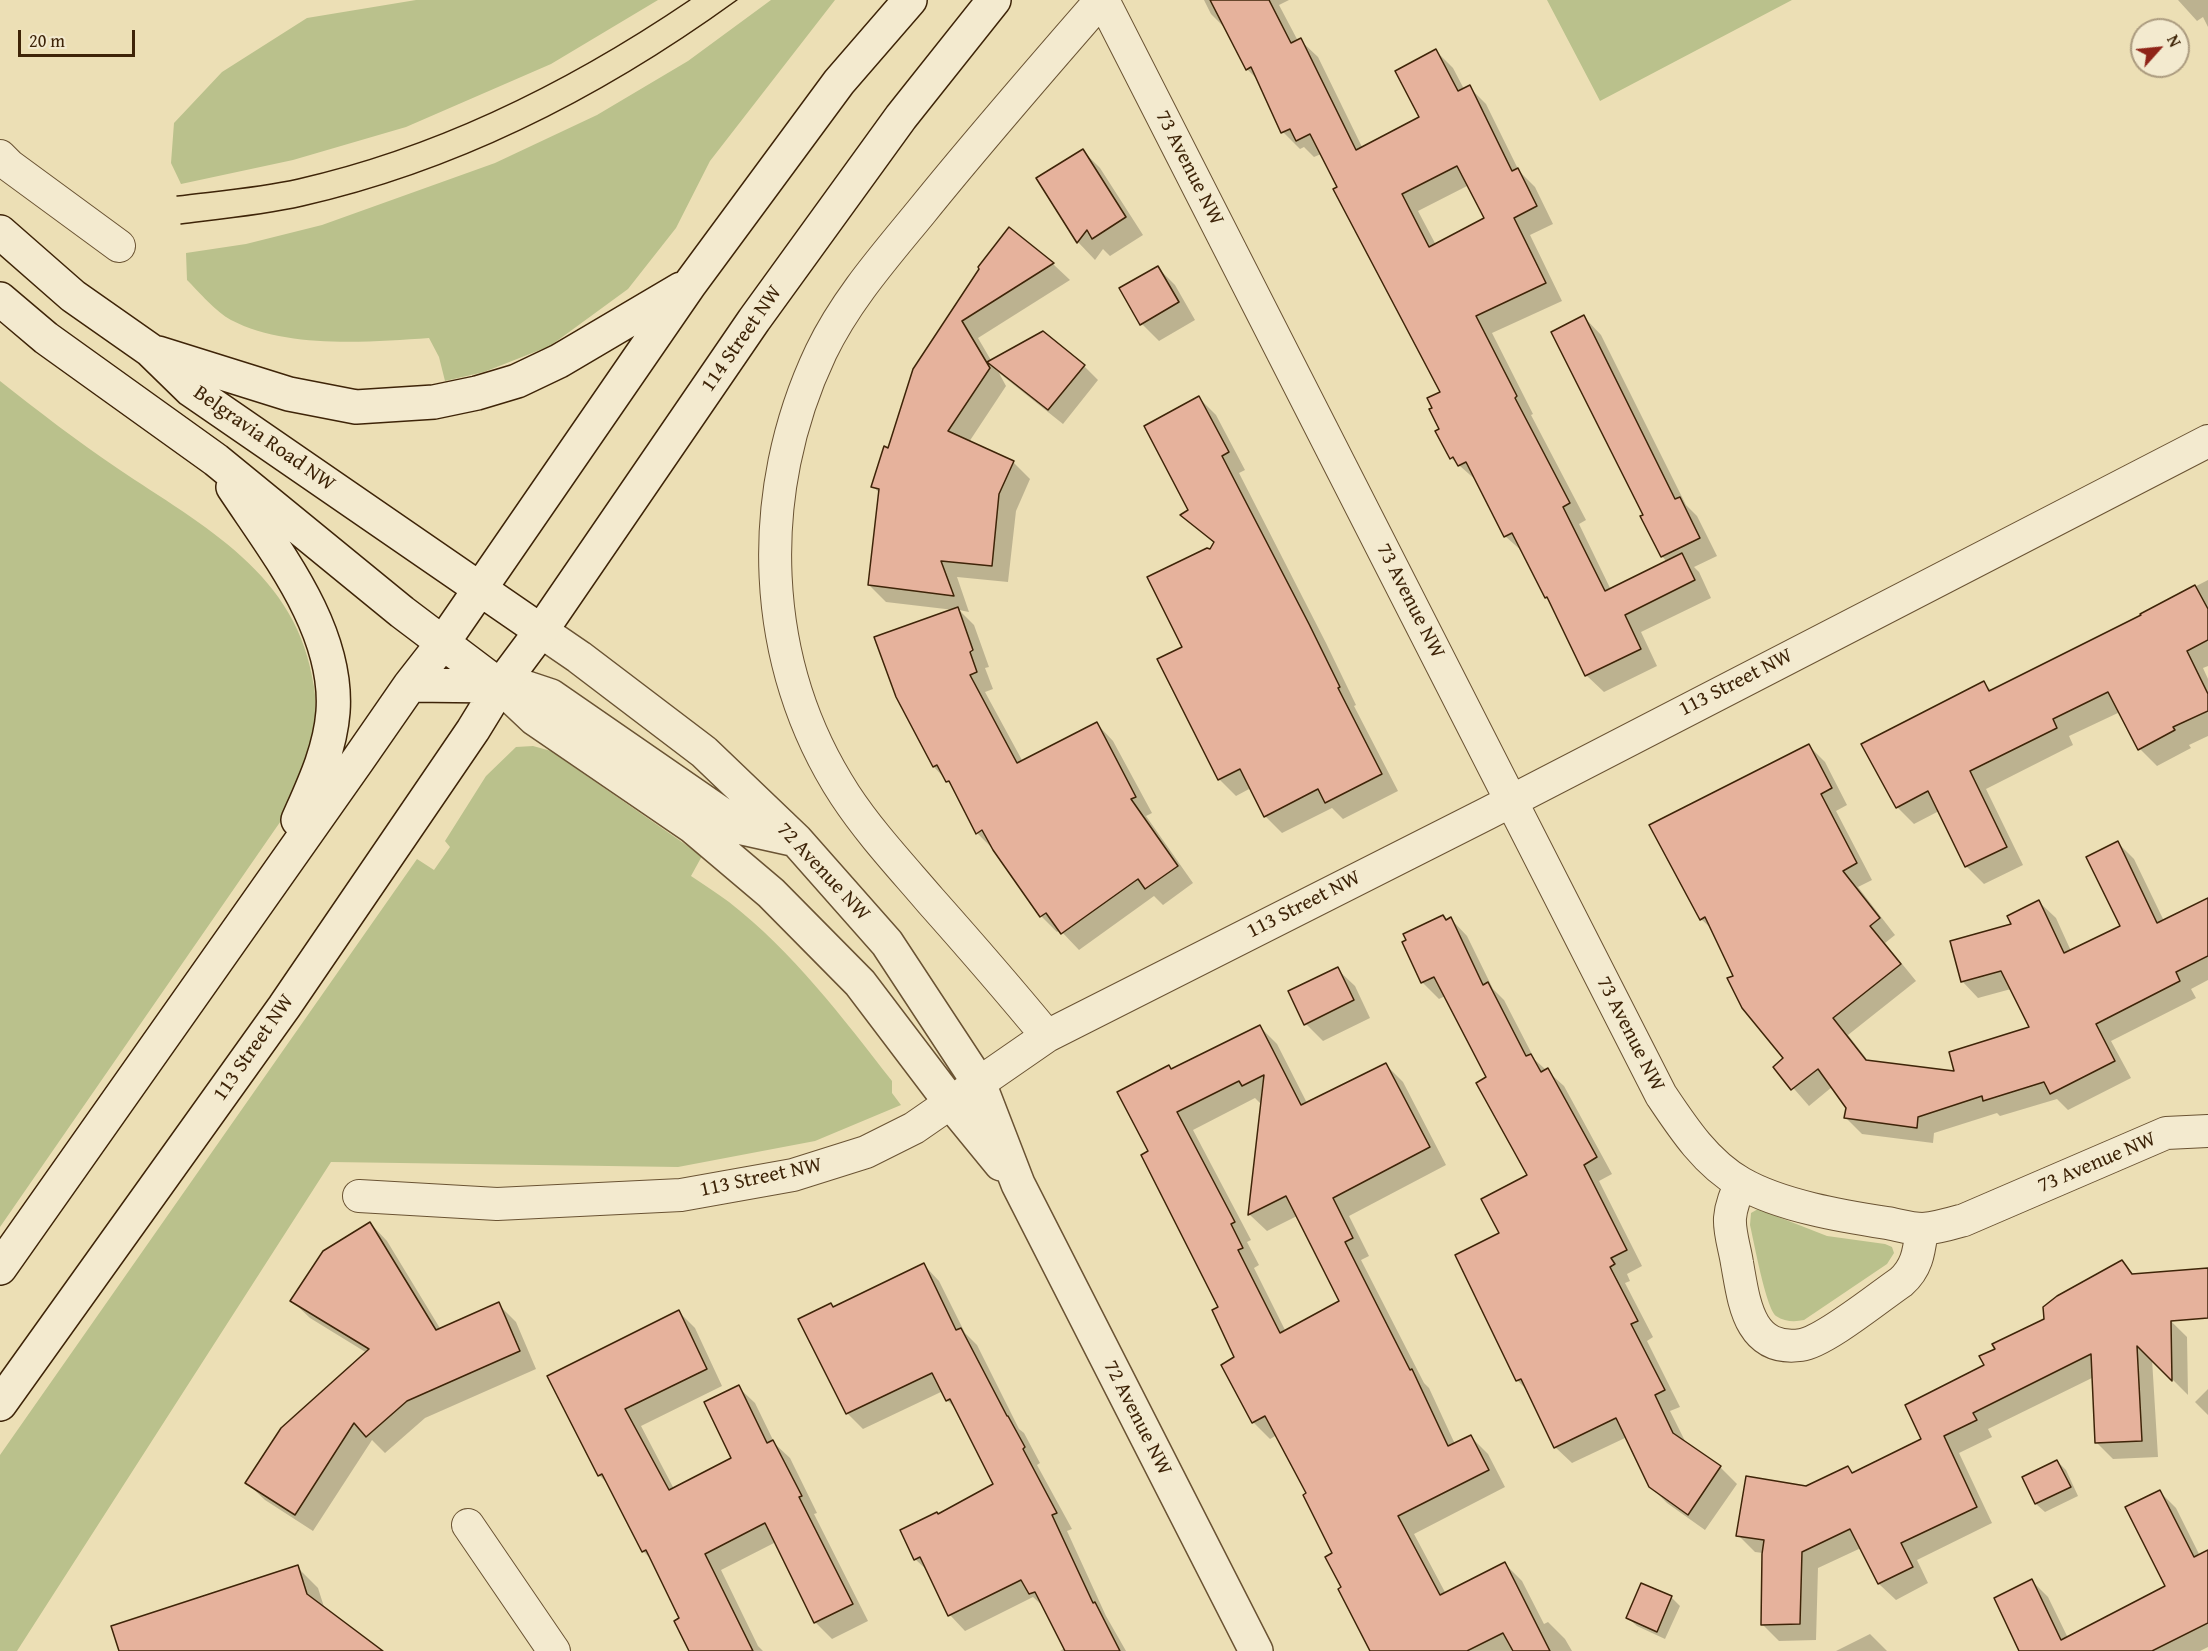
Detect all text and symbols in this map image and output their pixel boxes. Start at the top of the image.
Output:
scale bar [21,18,138,56]
north arrow [2130,18,2190,78]
text: 20 m [29,27,65,54]
text: N [2161,31,2187,51]
street label: 73 Avenue NW [1149,106,1229,230]
street label: 114 Street NW [696,281,788,397]
street label: Belgravia Road NW [188,381,340,497]
street label: 73 Avenue NW [1370,539,1450,663]
street label: 113 Street NW [1675,644,1797,722]
street label: 72 Avenue NW [771,817,875,927]
street label: 113 Street NW [1243,866,1365,944]
street label: 73 Avenue NW [1590,972,1670,1096]
street label: 113 Street NW [208,990,300,1106]
street label: 73 Avenue NW [2034,1127,2160,1199]
street label: 113 Street NW [698,1153,824,1203]
street label: 72 Avenue NW [1097,1356,1177,1480]

